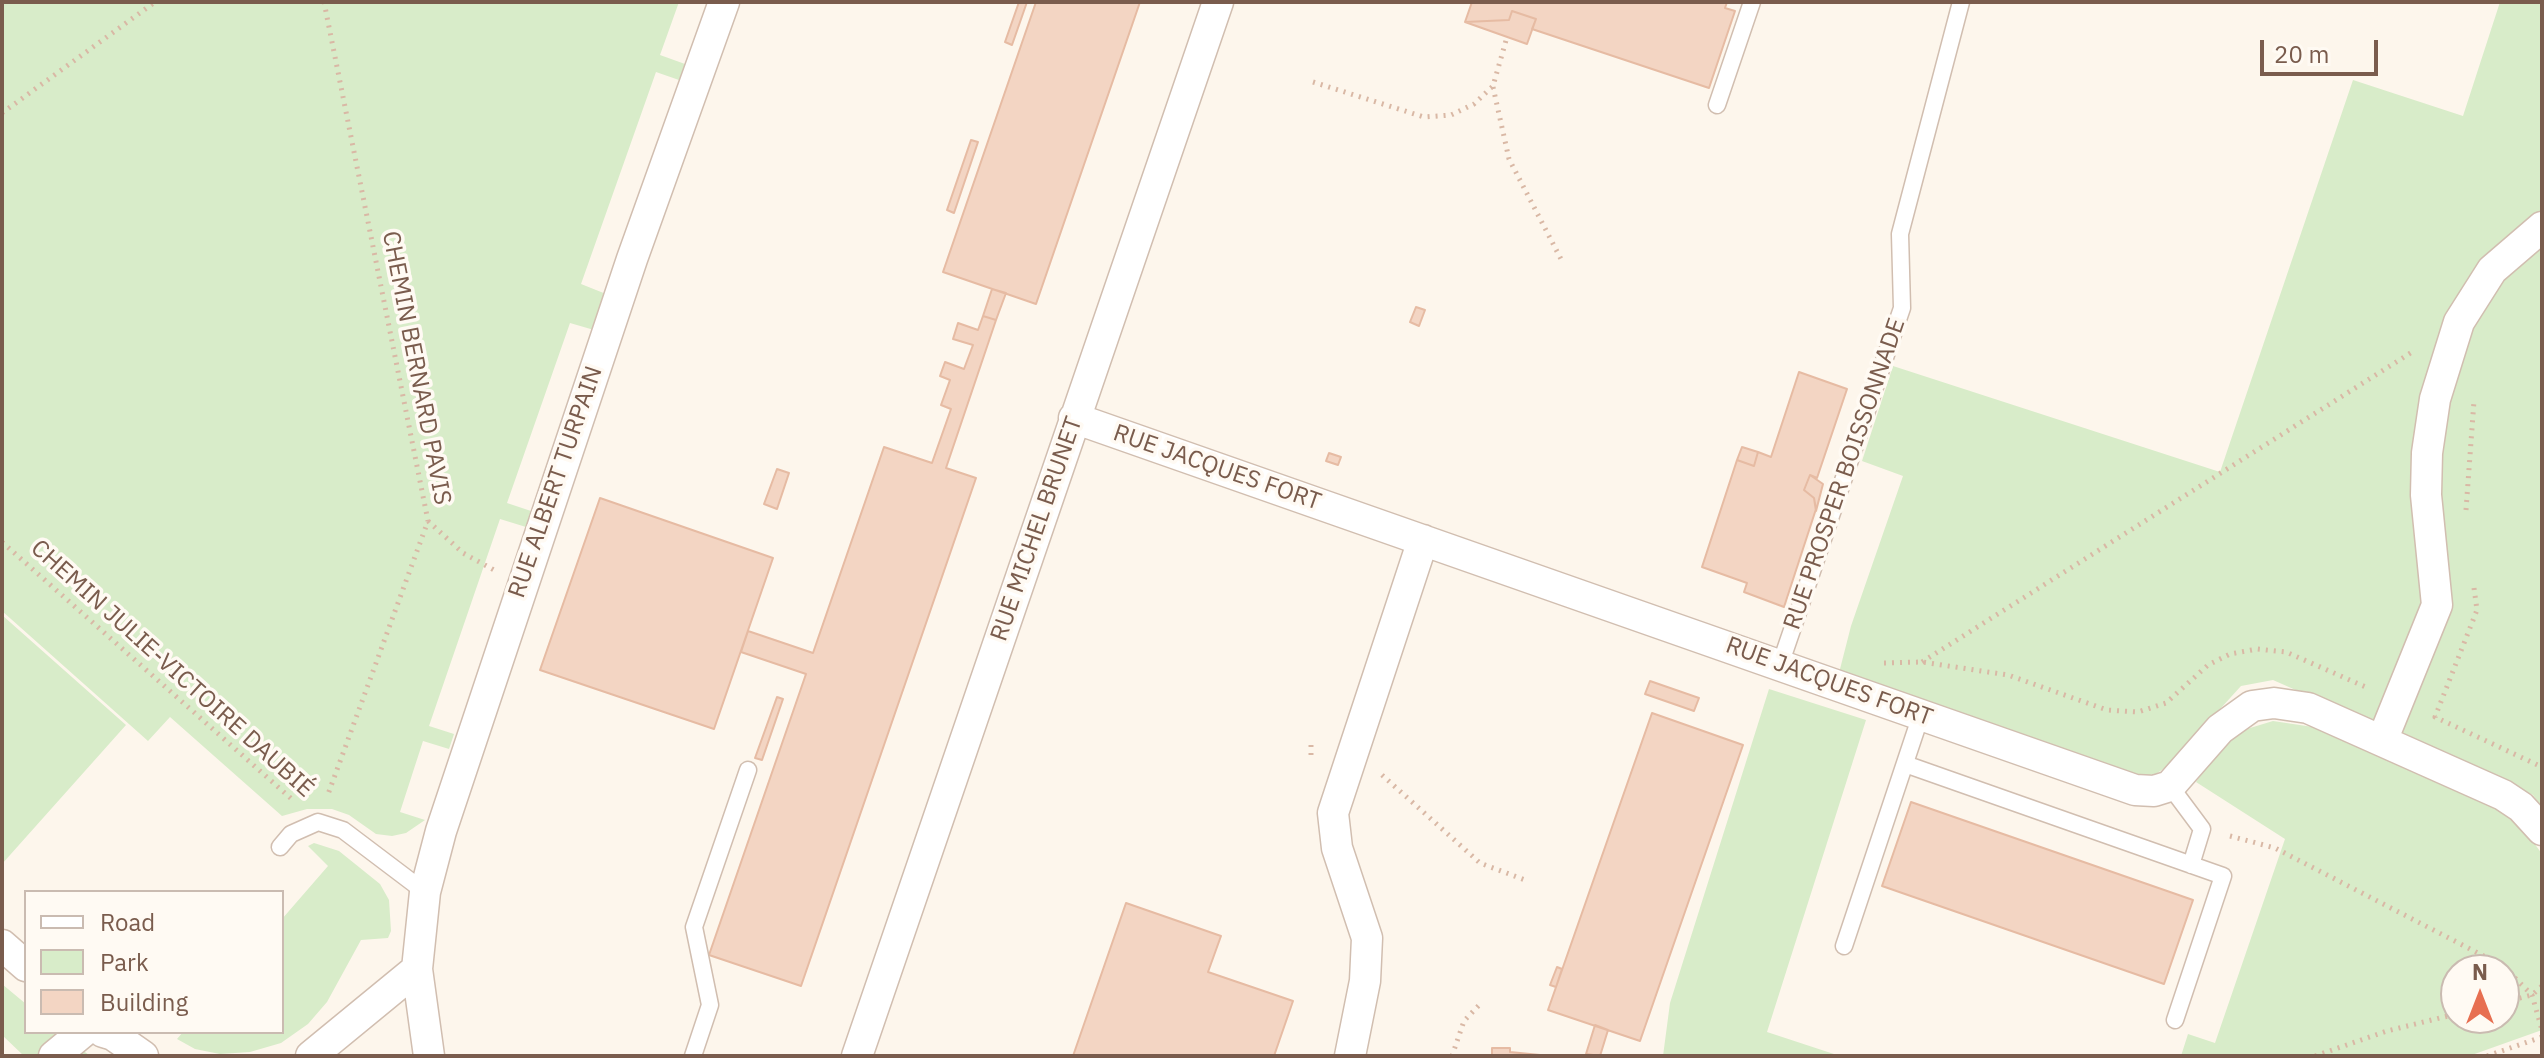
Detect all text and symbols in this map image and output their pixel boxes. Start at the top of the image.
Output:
scale bar [2264,24,2382,74]
text: 20 m [2274,38,2329,70]
street label: CHEMIN BERNARD PAVIS [375,229,457,507]
street label: RUE PROSPER BOISSONNADE [1778,314,1912,634]
street label: RUE ALBERT TURPAIN [503,362,609,602]
street label: RUE MICHEL BRUNET [985,413,1089,645]
street label: RUE JACQUES FORT [1109,419,1325,517]
street label: CHEMIN JULIE-VICTOIRE DAUBIÉ [24,534,320,804]
street label: RUE JACQUES FORT [1722,631,1936,733]
legend [24,890,284,1034]
text: Road [100,906,155,938]
text: Park [100,946,149,978]
north arrow [2440,954,2520,1034]
text: N [2472,957,2488,986]
text: Building [100,986,188,1018]

